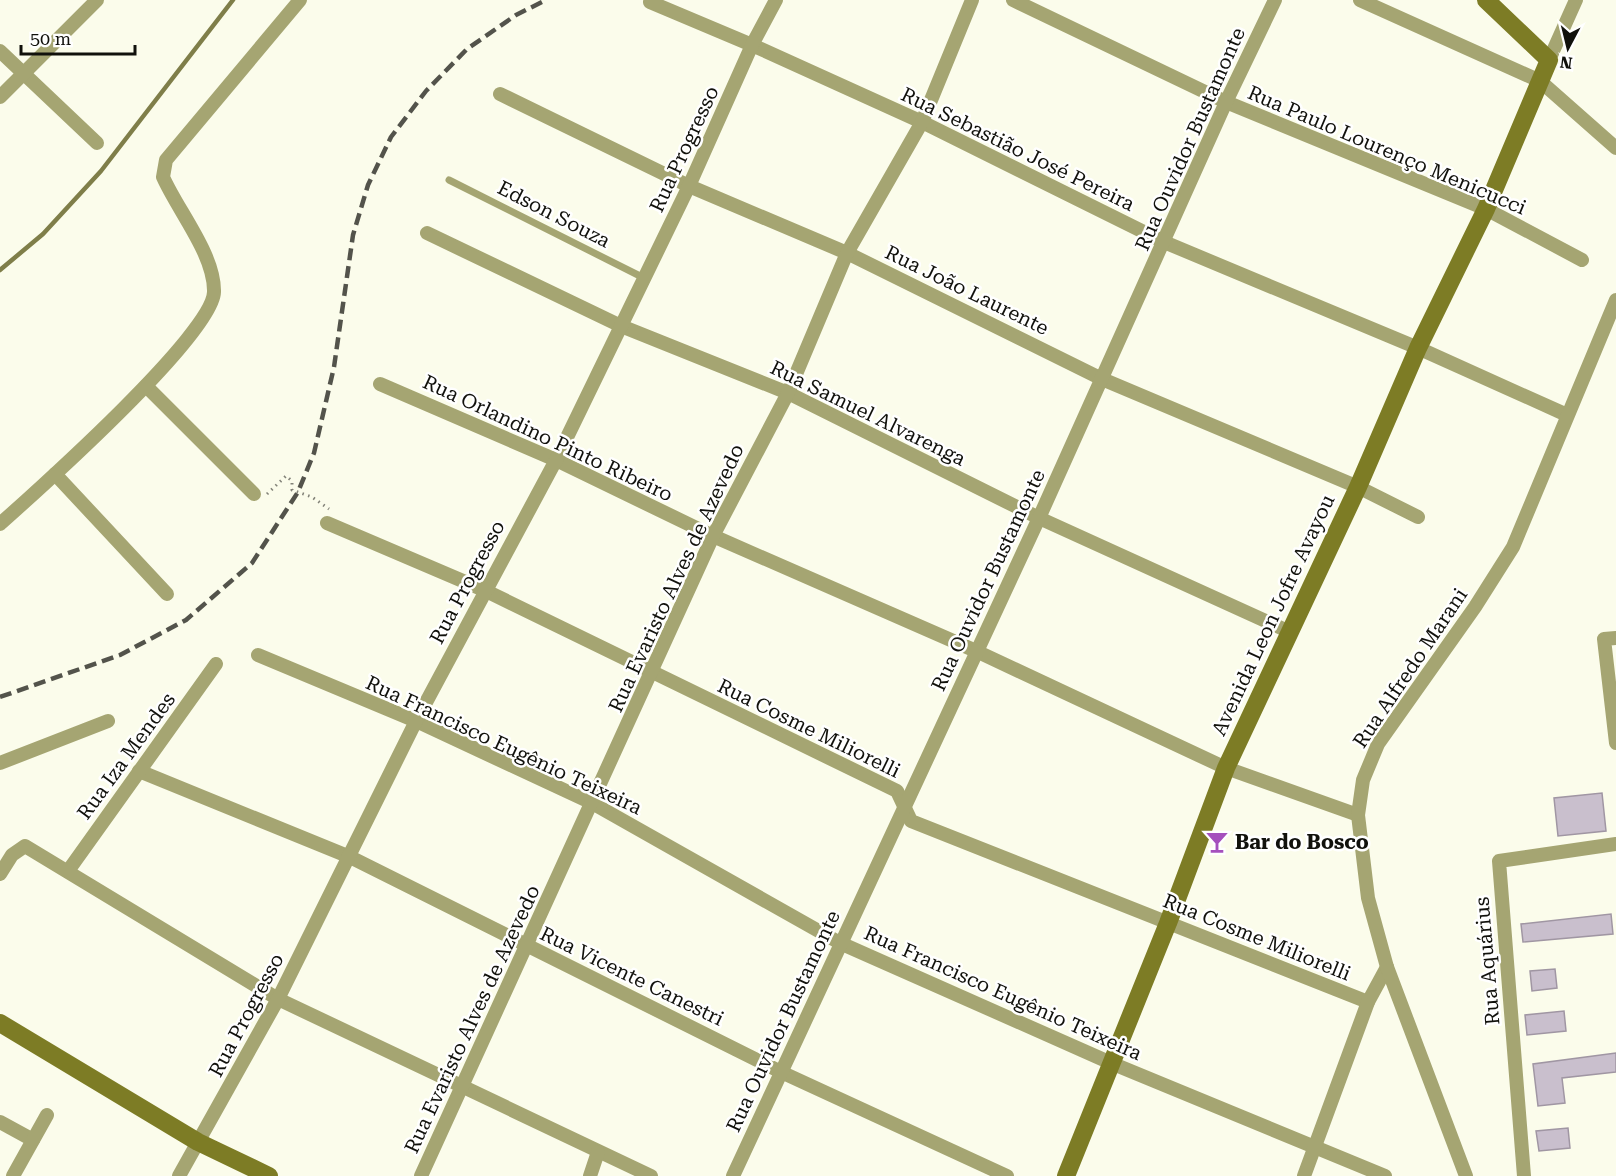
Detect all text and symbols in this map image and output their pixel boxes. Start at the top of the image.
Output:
scale bar [21,18,135,56]
north arrow [1538,18,1598,78]
street label: Rua Ouvidor Bustamonte [1130,24,1250,254]
text: 50 m [30,28,71,49]
text: N [1559,52,1574,73]
street label: Rua Paulo Lourenço Menicucci [1244,80,1530,220]
street label: Rua Progresso [644,82,724,216]
street label: Rua Sebastião José Pereira [897,82,1139,216]
street label: Edson Souza [494,175,614,253]
street label: Rua João Laurente [881,240,1053,340]
street label: Rua Samuel Alvarenga [767,355,970,471]
street label: Rua Orlandino Pinto Ribeiro [419,369,677,507]
street label: Rua Evaristo Alves de Azevedo [603,440,749,716]
street label: Rua Ouvidor Bustamonte [926,465,1050,695]
street label: Avenida Leon Jofre Avayou [1206,490,1340,739]
street label: Rua Progresso [424,516,510,648]
street label: Rua Alfredo Marani [1348,584,1472,752]
street label: Rua Francisco Eugênio Teixeira [362,670,646,820]
street label: Rua Cosme Miliorelli [714,673,904,783]
street label: Rua Iza Mendes [72,688,180,824]
bar icon: Bar do Bosco [1204,829,1230,855]
place label: Bar do Bosco [1235,830,1369,854]
street label: Rua Evaristo Alves de Azevedo [399,881,545,1157]
street label: Rua Cosme Miliorelli [1160,888,1354,986]
street label: Rua Aquárius [1469,896,1505,1026]
street label: Rua Ouvidor Bustamonte [721,906,845,1136]
street label: Rua Vicente Canestri [536,921,728,1031]
street label: Rua Francisco Eugênio Teixeira [860,921,1146,1065]
street label: Rua Progresso [203,949,289,1081]

